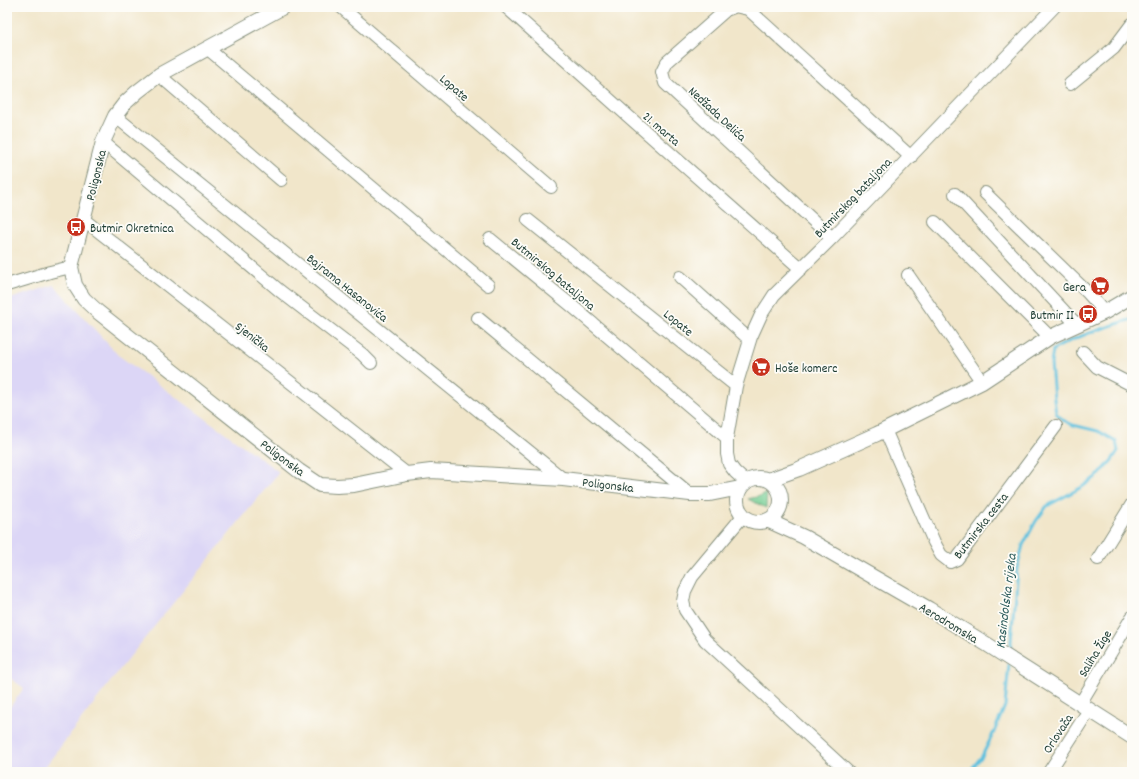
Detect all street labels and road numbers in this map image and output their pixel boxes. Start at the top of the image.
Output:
street label: Lopate [434,71,473,107]
street label: Nedžada Delića [683,83,750,147]
street label: 21. marta [637,108,684,152]
street label: Poligonska [82,147,113,203]
street label: Butmirskog bataljona [811,154,898,243]
street label: Butmirskog bataljona [506,234,599,317]
street label: Bajrama Hasanovića [302,250,392,328]
street label: Lopate [658,306,697,342]
street label: Sjenička [230,318,274,358]
street label: Poligonska [255,436,309,483]
street label: Poligonska [581,474,635,499]
street label: Butmirska cesta [950,489,1015,564]
street label: Aerodromska [915,599,982,650]
street label: Saliha Žige [1075,627,1118,681]
street label: Orlovača [1039,710,1080,758]

